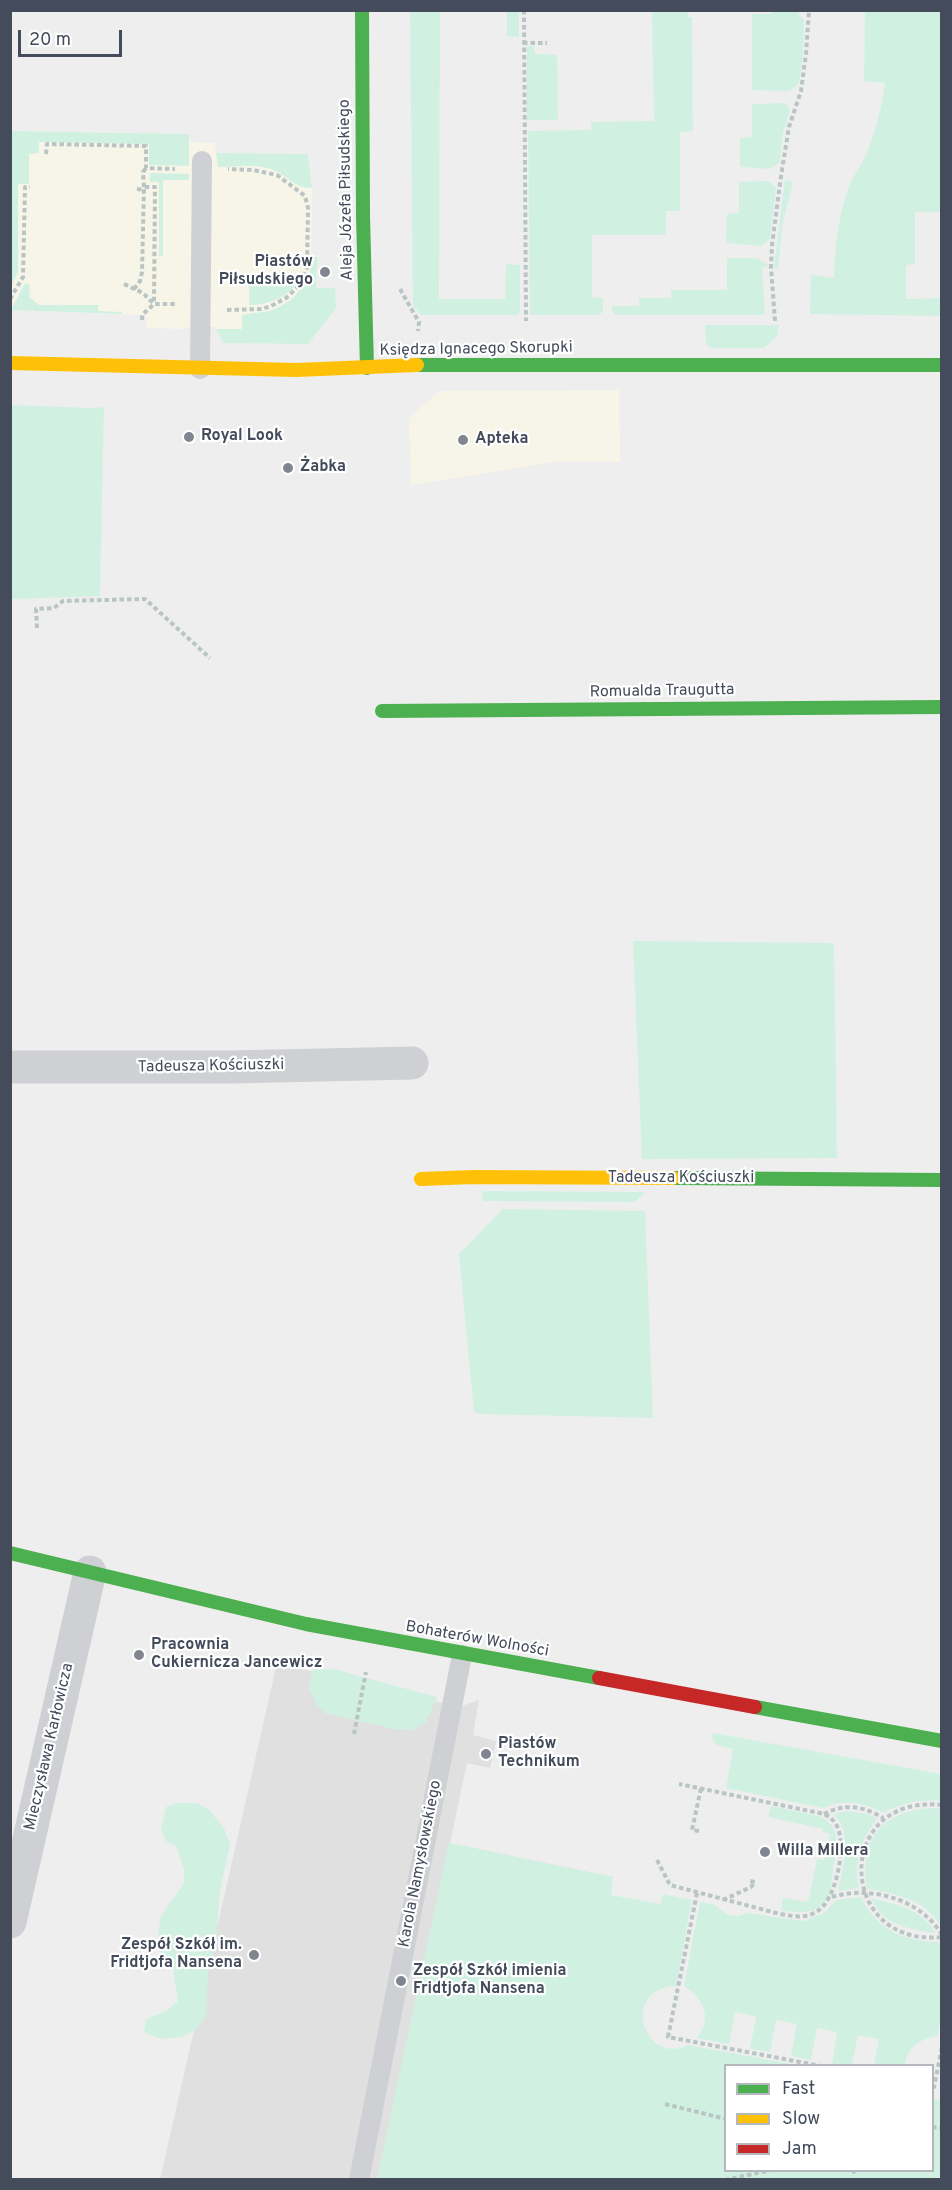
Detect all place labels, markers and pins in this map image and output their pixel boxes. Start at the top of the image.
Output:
place label: Piastów Piłsudskiego [219,253,313,291]
marker: Piastów Piłsudskiego [318,265,332,279]
place label: Royal Look [201,427,283,447]
marker: Royal Look [182,430,196,444]
place label: Apteka [475,430,528,450]
marker: Apteka [456,433,470,447]
place label: Żabka [300,458,346,478]
marker: Żabka [281,461,295,475]
place label: Pracownia Cukiernicza Jancewicz [151,1636,322,1674]
marker: Pracownia Cukiernicza Jancewicz [132,1648,146,1662]
place label: Piastów Technikum [498,1735,580,1773]
marker: Piastów Technikum [479,1747,493,1761]
place label: Willa Millera [777,1842,868,1862]
marker: Willa Millera [758,1845,772,1859]
place label: Zespół Szkół im. Fridtjofa Nansena [110,1936,242,1974]
marker: Zespół Szkół im. Fridtjofa Nansena [247,1948,261,1962]
place label: Zespół Szkół imienia Fridtjofa Nansena [413,1962,566,2000]
marker: Zespół Szkół imienia Fridtjofa Nansena [394,1974,408,1988]

